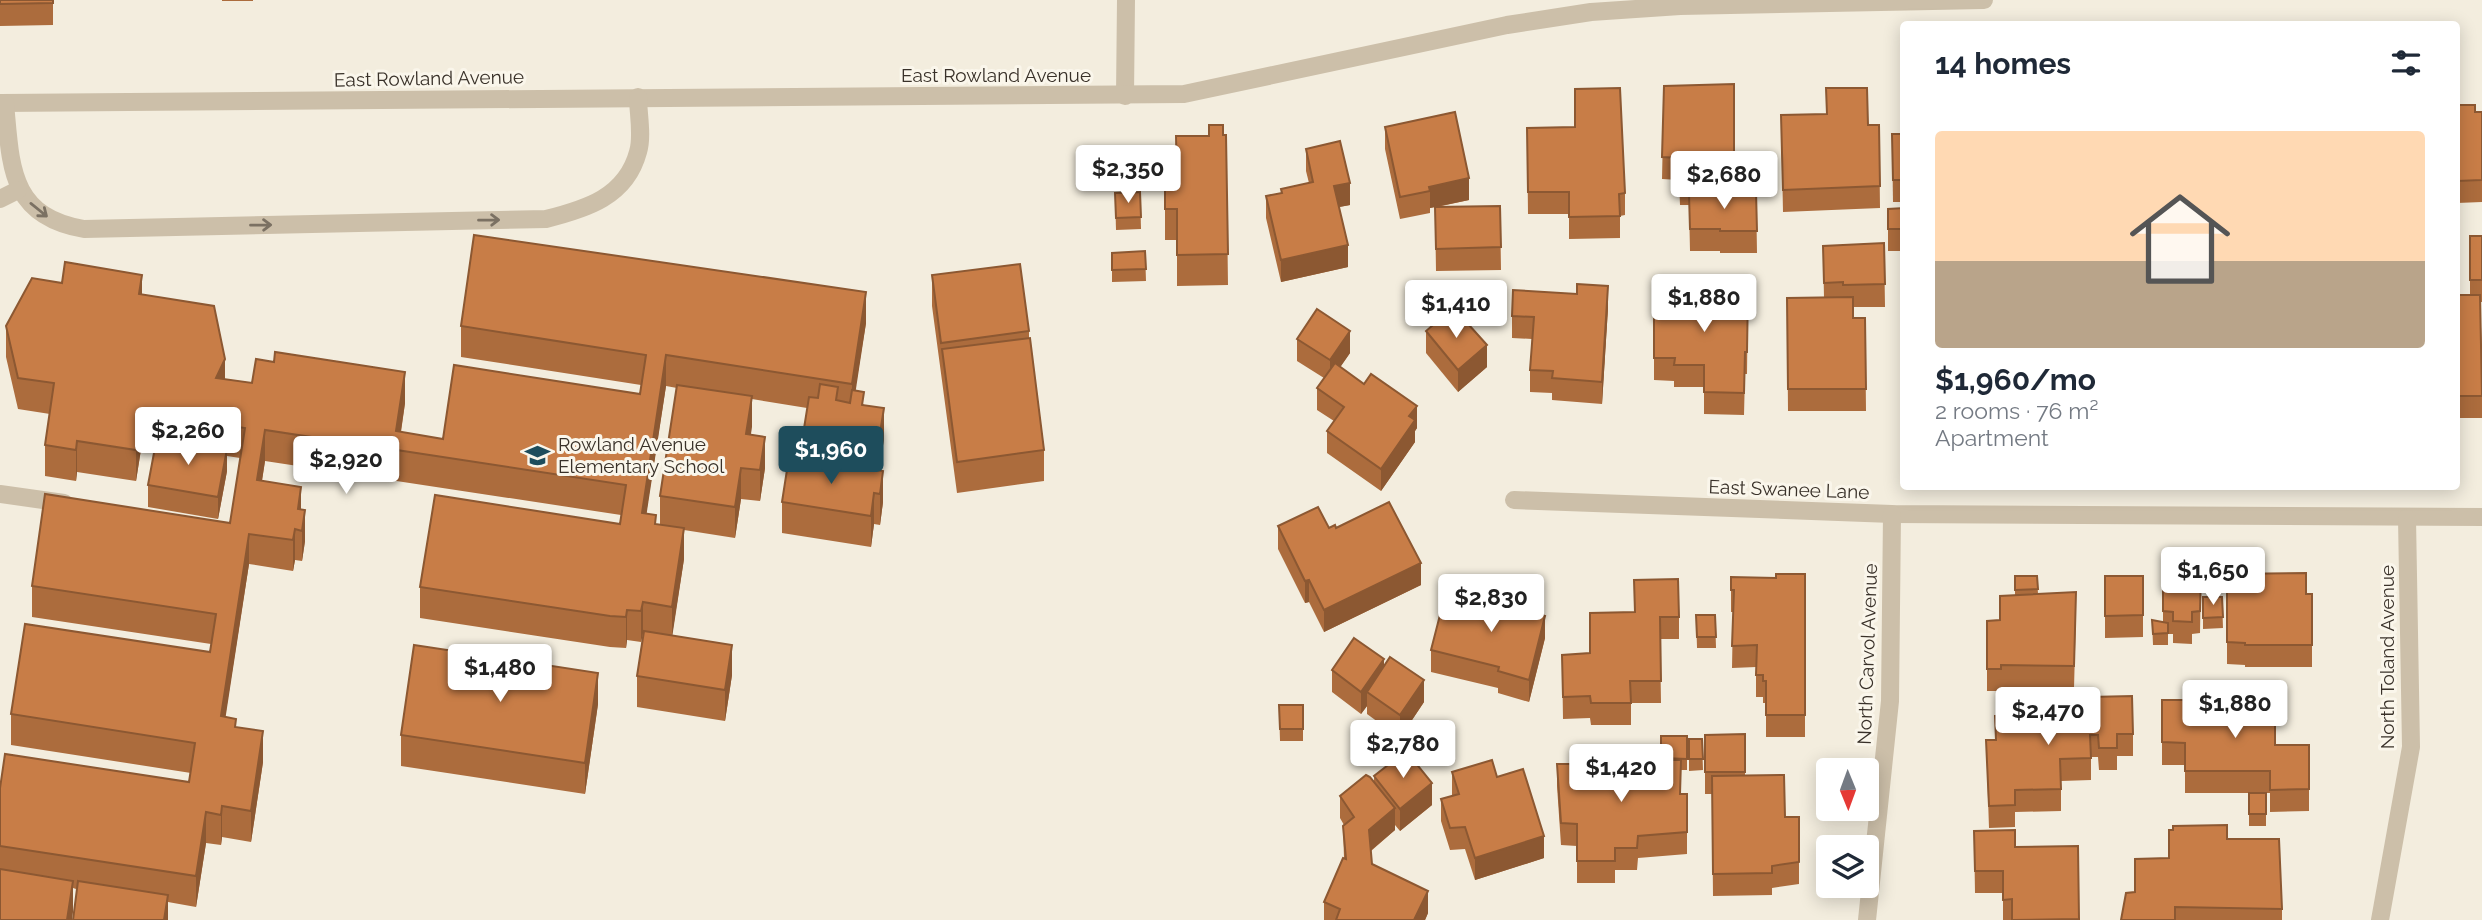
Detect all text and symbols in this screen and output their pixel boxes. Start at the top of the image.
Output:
icon: filters [2387,44,2425,82]
text: 14 homes [1935,46,2071,81]
street label: East Rowland Avenue [901,64,1091,86]
street label: East Rowland Avenue [334,65,524,91]
pin: $2,350 [1071,146,1185,205]
pin: $2,680 [1667,152,1781,211]
text: $2,350 [1092,154,1164,181]
text: $2,680 [1687,160,1761,187]
icon: home [2117,176,2243,302]
one-way arrow [30,202,48,218]
one-way arrow [477,214,500,227]
one-way arrow [250,218,273,232]
pin: $1,880 [1647,274,1761,334]
pin: $1,410 [1399,280,1513,340]
text: $1,880 [1667,283,1741,310]
text: $1,410 [1421,289,1491,316]
text: $1,960/mo [1935,362,2096,397]
text: 2 rooms · 76 m² [1935,397,2098,424]
pin: $2,260 [131,407,245,467]
text: $2,260 [151,416,225,443]
text: Apartment [1935,424,2049,451]
pin: $1,960 [774,426,888,486]
place label: Rowland Avenue Elementary School [558,433,725,477]
text: $1,960 [795,435,867,462]
pin: $2,920 [289,436,403,496]
school or university icon: Rowland Avenue Elementary School [524,441,552,469]
text: $2,920 [309,445,383,472]
street label: East Swanee Lane [1708,475,1870,503]
pin: $1,650 [2156,548,2270,607]
text: $1,650 [2177,556,2249,583]
street label: North Carvol Avenue [1853,563,1881,745]
street label: North Toland Avenue [2376,565,2398,749]
pin: $2,830 [1434,574,1548,634]
text: $2,830 [1454,583,1528,610]
pin: $1,480 [443,644,557,704]
text: $1,480 [464,653,536,680]
pin: $1,880 [2178,680,2292,740]
pin: $2,470 [1991,688,2105,747]
text: $1,880 [2198,689,2272,716]
text: $2,470 [2011,696,2085,723]
pin: $2,780 [1346,720,1460,780]
text: $2,780 [1366,729,1440,756]
pin: $1,420 [1564,744,1678,804]
text: $1,420 [1585,753,1657,780]
north arrow [1816,758,1880,821]
map controls [1816,758,1879,898]
button: layers [1816,835,1879,898]

